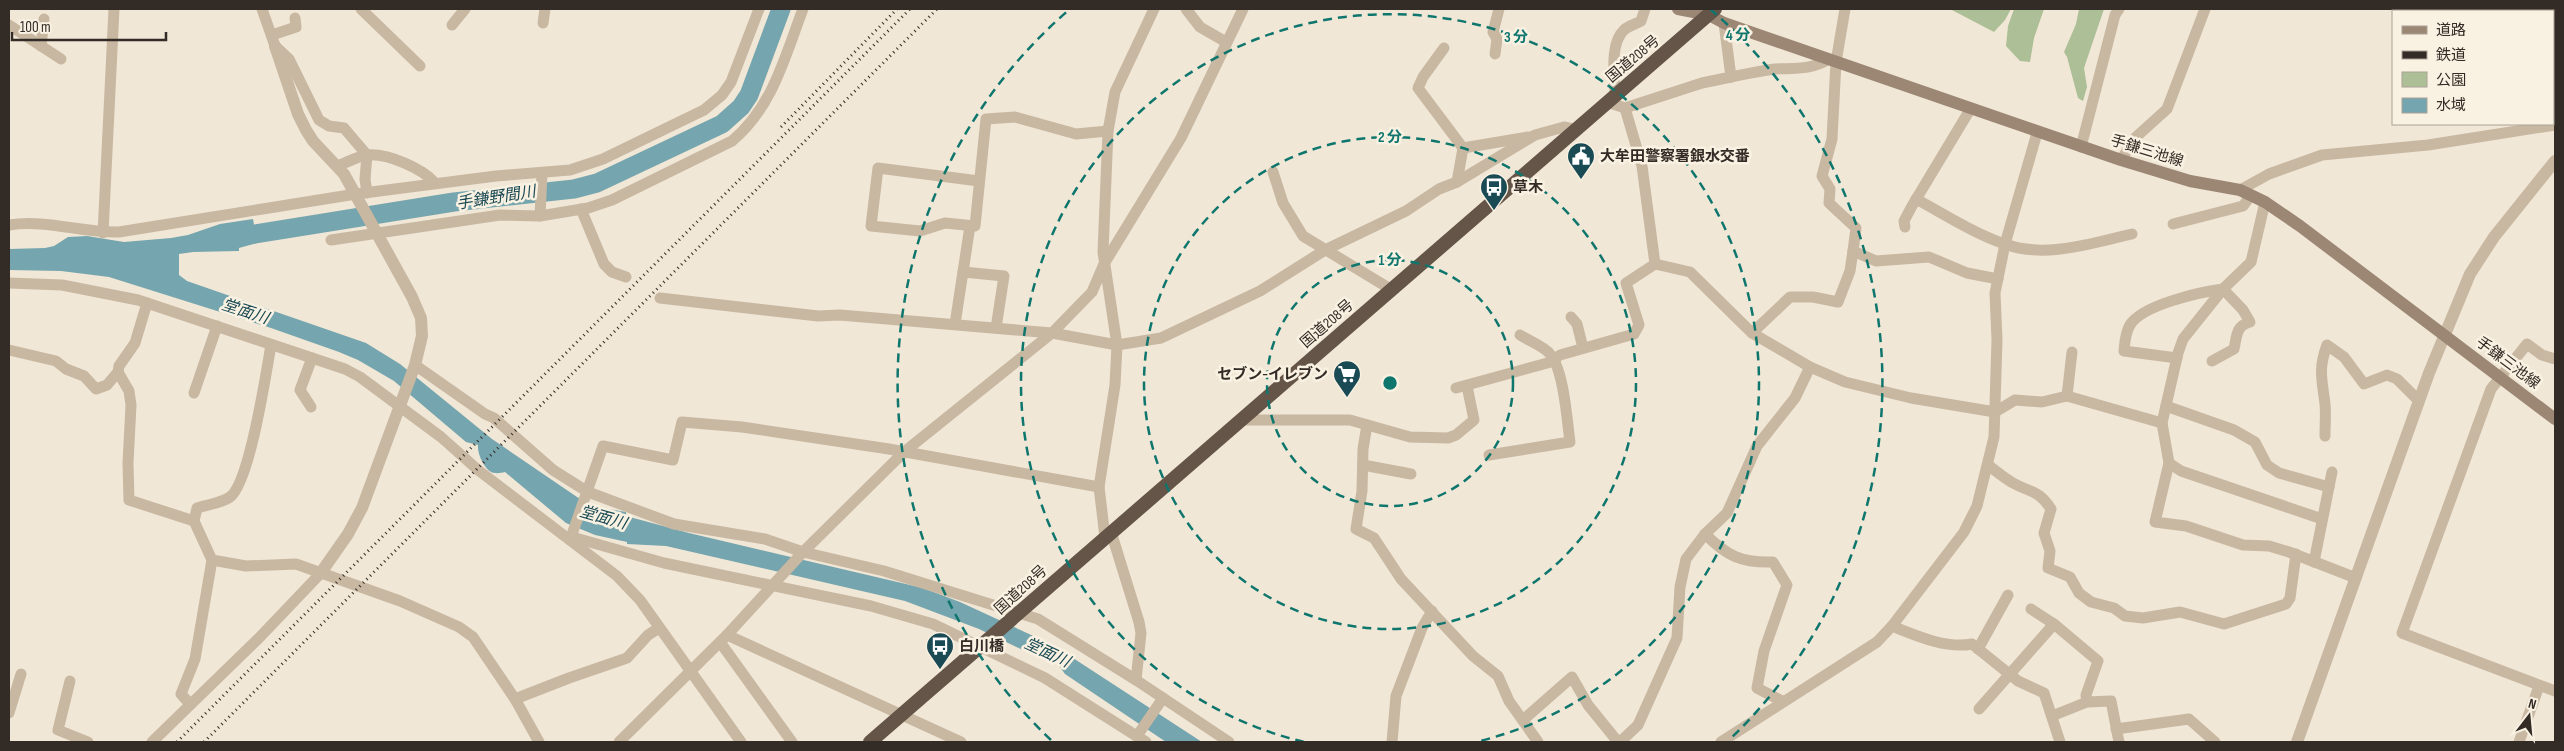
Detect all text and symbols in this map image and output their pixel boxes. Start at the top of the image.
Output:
scale bar [12,10,166,42]
legend [2392,10,2554,125]
text: 100 m [20,18,51,37]
text: 道路 [2436,21,2466,40]
text: 4 分 [1726,26,1750,45]
text: 3 分 [1504,28,1528,47]
street label: 国道208号 [1602,31,1664,87]
text: 鉄道 [2436,46,2466,65]
text: 公園 [2436,71,2466,90]
text: 水域 [2436,96,2466,115]
text: 2 分 [1378,128,1402,147]
street label: 手鎌三池線 [2108,131,2186,171]
public building icon: 大牟田警察署銀水交番 [1566,141,1596,180]
place label: 大牟田警察署銀水交番 [1600,147,1750,166]
bus stop icon: 草木 [1479,172,1509,211]
place label: 草木 [1513,178,1543,197]
water label: 手鎌野間川 [455,182,539,214]
text: 1 分 [1378,251,1402,270]
water label: 堂面川 [219,296,273,329]
street label: 国道208号 [1296,296,1358,352]
street label: 手鎌三池線 [2472,333,2544,393]
supermarket icon: セブン-イレブン [1332,359,1362,398]
place label: セブン-イレブン [1217,365,1328,384]
centre of rings [1381,374,1399,392]
water label: 堂面川 [577,502,631,534]
street label: 国道208号 [991,561,1051,619]
bus stop icon: 白川橋 [925,631,955,670]
water label: 堂面川 [1021,634,1075,673]
place label: 白川橋 [959,637,1005,656]
north arrow [2504,691,2554,741]
text: N [2527,695,2538,713]

